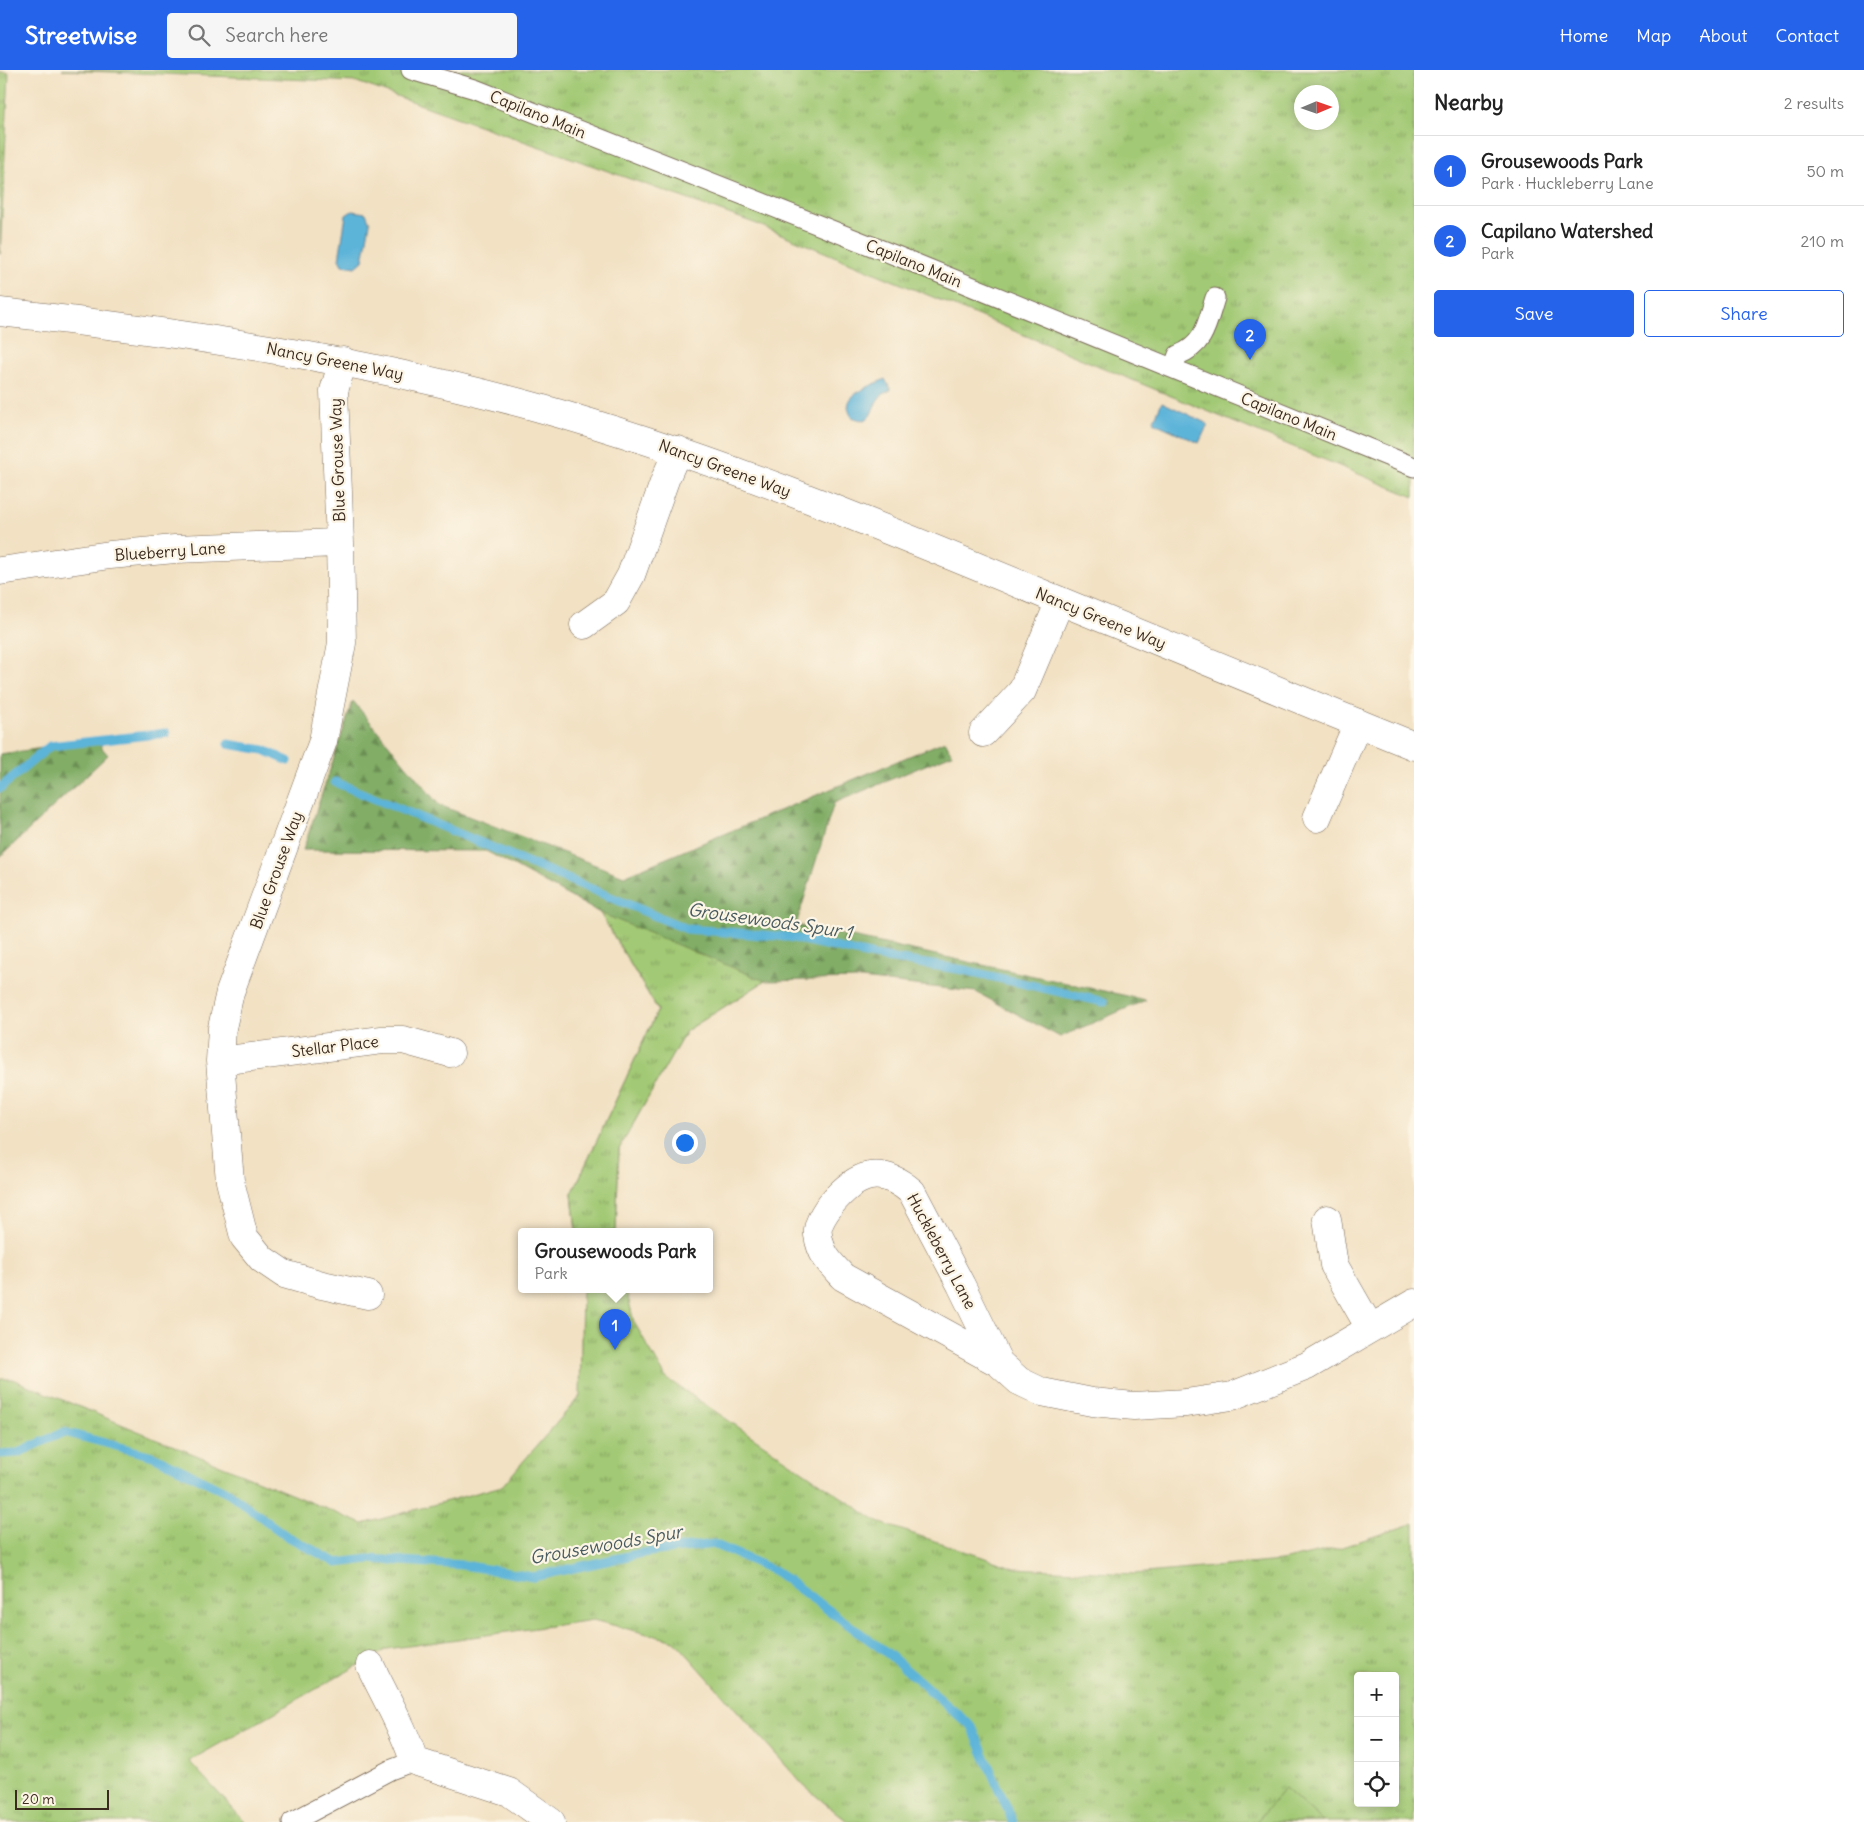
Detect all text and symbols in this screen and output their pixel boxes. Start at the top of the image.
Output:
search box [167,13,517,58]
text: Streetwise [25,20,137,50]
icon: search [185,21,213,49]
text: Search here [225,23,328,47]
text: Home [1560,24,1608,47]
text: Map [1636,24,1671,47]
text: About [1699,24,1747,47]
text: Contact [1775,24,1839,47]
north arrow [1294,85,1339,130]
street label: Capilano Main [487,86,589,142]
text: Nearby [1434,89,1504,116]
text: 2 results [1784,93,1844,113]
text: Grousewoods Park [1481,149,1643,173]
text: 1 [1447,161,1453,181]
text: 50 m [1806,161,1844,181]
text: Park · Huckleberry Lane [1481,173,1654,193]
text: Capilano Watershed [1481,219,1653,243]
text: 2 [1446,231,1454,251]
text: 210 m [1801,231,1844,251]
street label: Capilano Main [863,235,965,291]
text: Park [1481,243,1514,263]
button: Save [1434,290,1634,337]
button: Share [1644,290,1844,337]
pin: 2 [1234,319,1266,360]
street label: Nancy Greene Way [265,338,405,384]
street label: Capilano Main [1238,388,1340,444]
street label: Blue Grouse Way [325,398,349,522]
street label: Nancy Greene Way [656,435,794,501]
street label: Blueberry Lane [114,537,226,565]
street label: Nancy Greene Way [1033,583,1169,653]
street label: Blue Grouse Way [245,808,307,932]
water label: Grousewoods Spur 1 [686,898,856,944]
street label: Stellar Place [290,1031,380,1061]
your location [672,1130,698,1156]
street label: Huckleberry Lane [903,1190,981,1312]
popup [518,1228,713,1293]
text: Grousewoods Park [535,1239,696,1263]
text: Park [535,1263,568,1283]
pin: 1 [599,1309,631,1350]
water label: Grousewoods Spur [528,1519,686,1569]
map controls [1354,1672,1399,1807]
button: + [1354,1672,1399,1717]
button: − [1354,1717,1399,1762]
button: locate [1354,1762,1399,1807]
scale bar [15,1787,109,1810]
text: 20 m [22,1790,55,1808]

